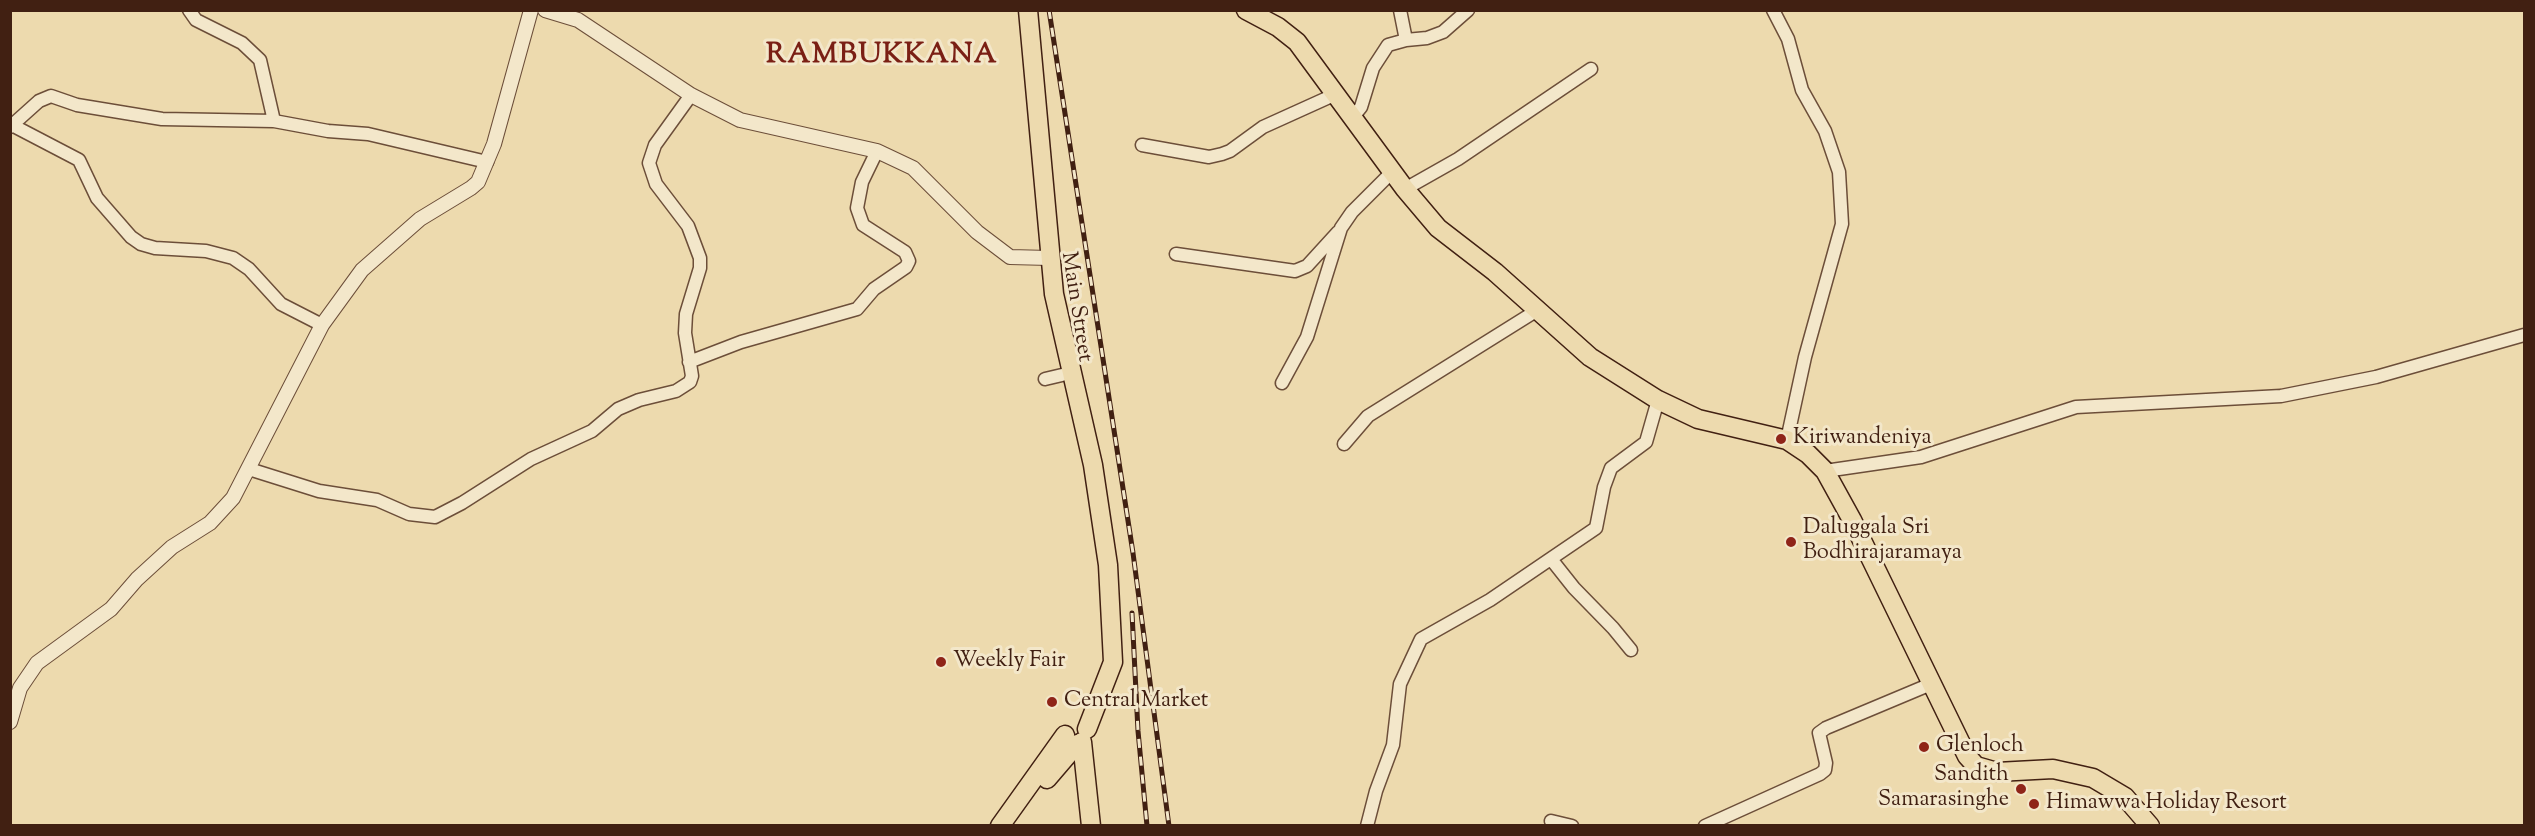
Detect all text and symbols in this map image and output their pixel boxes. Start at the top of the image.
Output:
district label: RAMBUKKANA [766,40,998,74]
street label: Main Street [1053,250,1097,364]
place label: Kiriwandeniya [1793,426,1932,452]
marker: Kiriwandeniya [1774,432,1788,446]
place label: Daluggala Sri Bodhirajaramaya [1803,516,1962,568]
marker: Daluggala Sri Bodhirajaramaya [1784,535,1798,549]
place label: Weekly Fair [953,649,1066,675]
marker: Weekly Fair [934,655,948,669]
place label: Central Market [1064,689,1208,715]
marker: Central Market [1045,695,1059,709]
place label: Glenloch [1936,734,2024,760]
marker: Glenloch [1917,740,1931,754]
place label: Sandith Samarasinghe [1878,763,2009,814]
marker: Sandith Samarasinghe [2014,782,2028,796]
place label: Himawwa Holiday Resort [2046,791,2287,817]
marker: Himawwa Holiday Resort [2027,797,2041,811]

